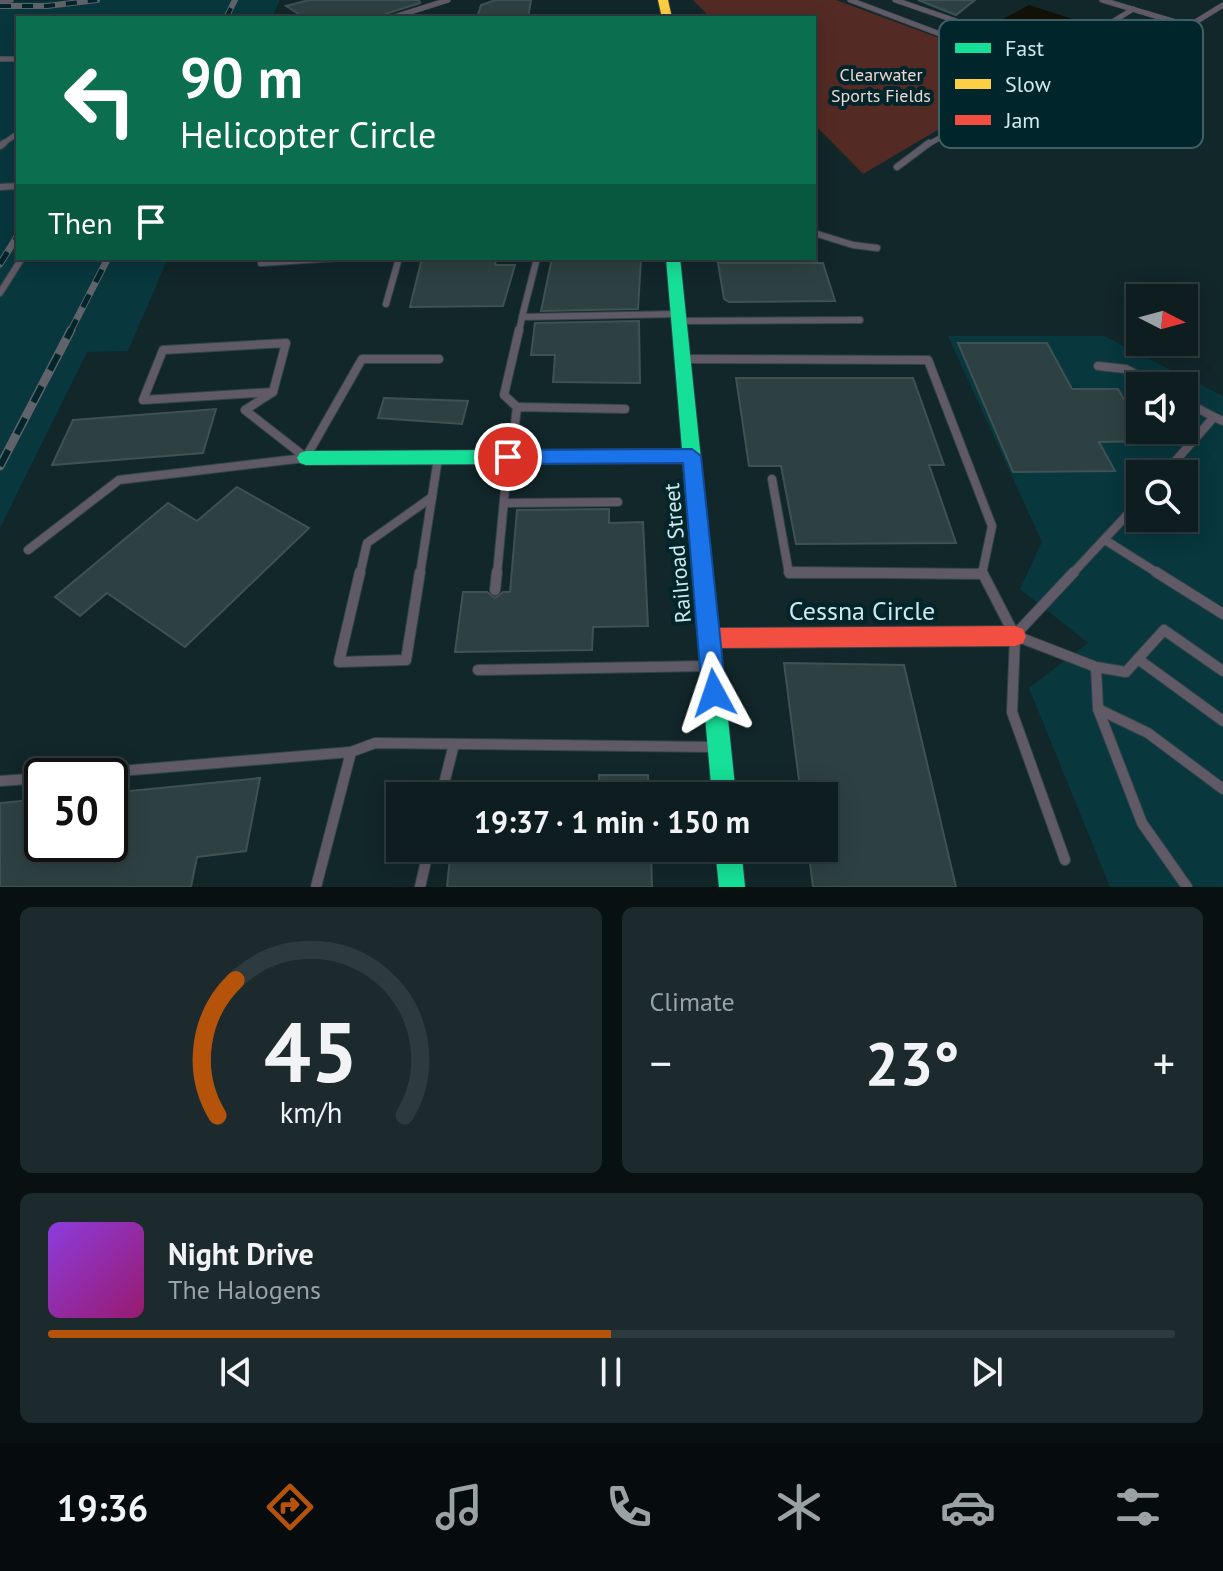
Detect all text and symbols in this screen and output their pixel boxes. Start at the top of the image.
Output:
legend [939,20,1203,148]
text: Fast [1005,34,1045,62]
text: 90 m [180,41,303,113]
icon: left [48,48,152,152]
park label: Clearwater Sports Fields [831,63,931,107]
text: Slow [1005,70,1051,98]
text: Jam [1004,106,1040,134]
text: Helicopter Circle [180,111,436,158]
icon: arrive [129,200,173,244]
text: Then [48,203,113,242]
north arrow [1126,284,1198,356]
map controls [1126,284,1198,532]
button: sound [1126,372,1198,444]
pin [474,423,542,491]
icon: arrive [486,435,530,479]
button: search [1126,460,1198,532]
street label: Railroad Street [657,481,697,624]
street label: Cessna Circle [789,594,935,627]
position arrow [672,651,756,735]
speed limit sign: 50 [24,758,128,862]
text: 19:37 · 1 min · 150 m [474,802,750,841]
text: Climate [650,985,735,1018]
text: 45 [264,997,358,1105]
text: 23° [865,1024,959,1102]
text: − [650,1034,672,1091]
text: + [1153,1034,1175,1091]
text: km/h [279,1094,342,1131]
text: Night Drive [168,1234,314,1273]
text: The Halogens [168,1273,321,1306]
icon: previous [214,1350,258,1394]
icon: pause [589,1350,633,1394]
icon: next [965,1350,1009,1394]
icon: directions [262,1479,318,1535]
icon: music [431,1479,487,1535]
icon: phone [601,1479,657,1535]
icon: climate [771,1479,827,1535]
icon: car [940,1479,996,1535]
icon: filters [1110,1479,1166,1535]
text: 19:36 [57,1484,148,1531]

